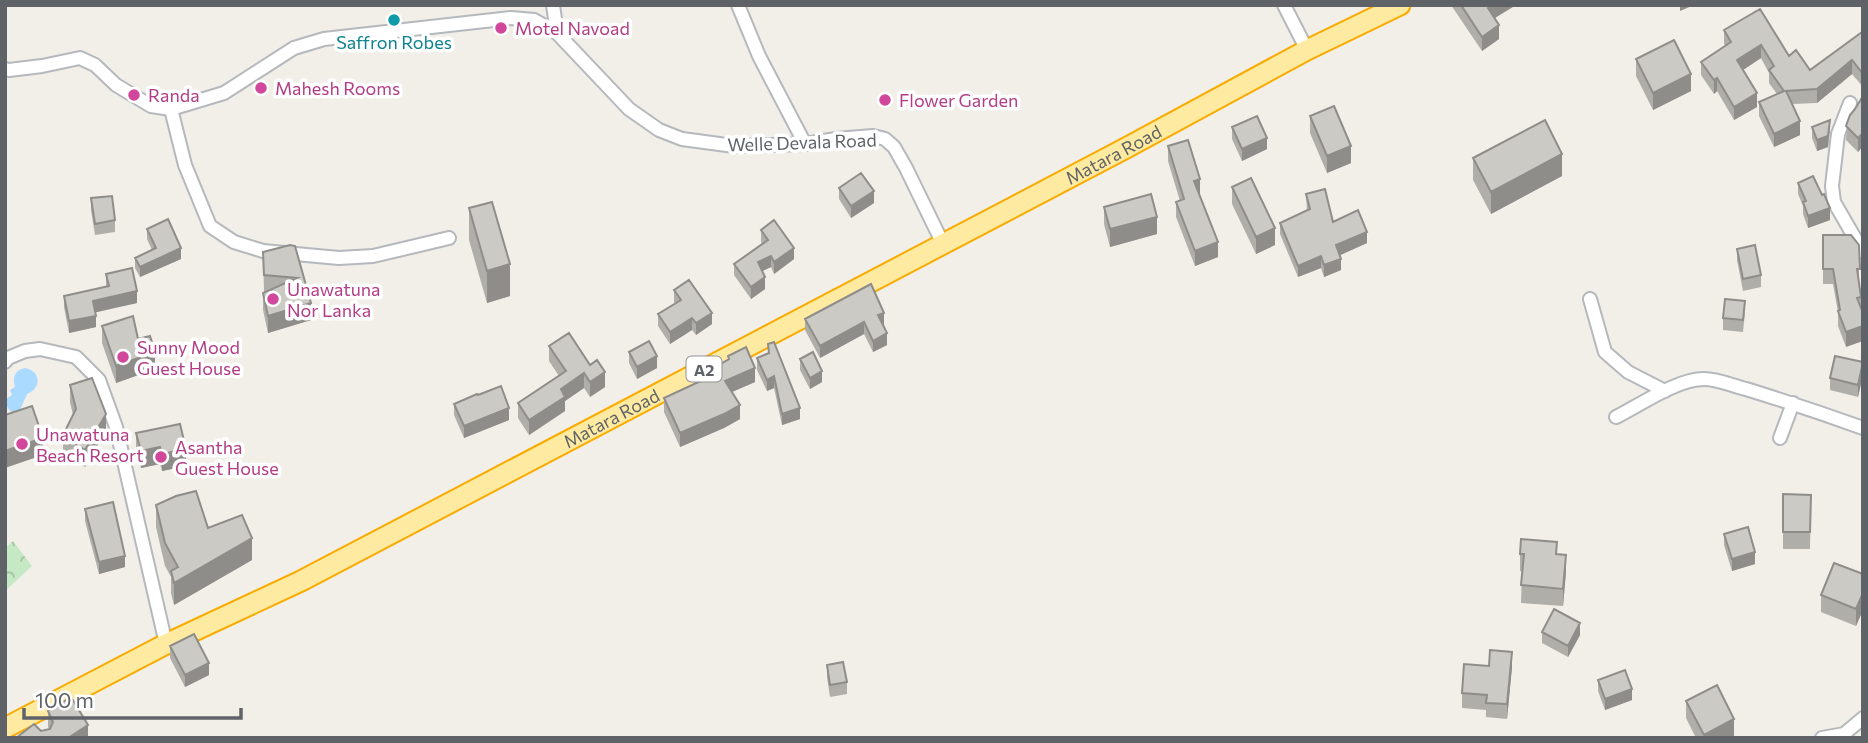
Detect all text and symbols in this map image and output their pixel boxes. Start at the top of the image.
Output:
marker: Saffron Robes [386,12,402,28]
place label: Motel Navoad [515,17,630,39]
marker: Motel Navoad [493,20,509,36]
place label: Saffron Robes [336,31,452,53]
place label: Mahesh Rooms [275,77,400,99]
marker: Mahesh Rooms [253,80,269,96]
place label: Randa [148,84,200,106]
marker: Randa [126,87,142,103]
place label: Flower Garden [899,89,1018,111]
marker: Flower Garden [877,92,893,108]
street label: Matara Road [1062,120,1165,189]
street label: Welle Devala Road [727,128,877,156]
place label: Unawatuna Nor Lanka [287,278,380,321]
marker: Unawatuna Nor Lanka [265,291,281,307]
place label: Sunny Mood Guest House [137,336,241,379]
marker: Sunny Mood Guest House [115,349,131,365]
road number: A2 [686,356,722,382]
street label: Matara Road [560,384,663,452]
place label: Unawatuna Beach Resort [36,423,144,466]
marker: Unawatuna Beach Resort [14,436,30,452]
place label: Asantha Guest House [175,436,279,479]
marker: Asantha Guest House [153,449,169,465]
scale bar [24,676,242,720]
text: 100 m [35,687,94,712]

